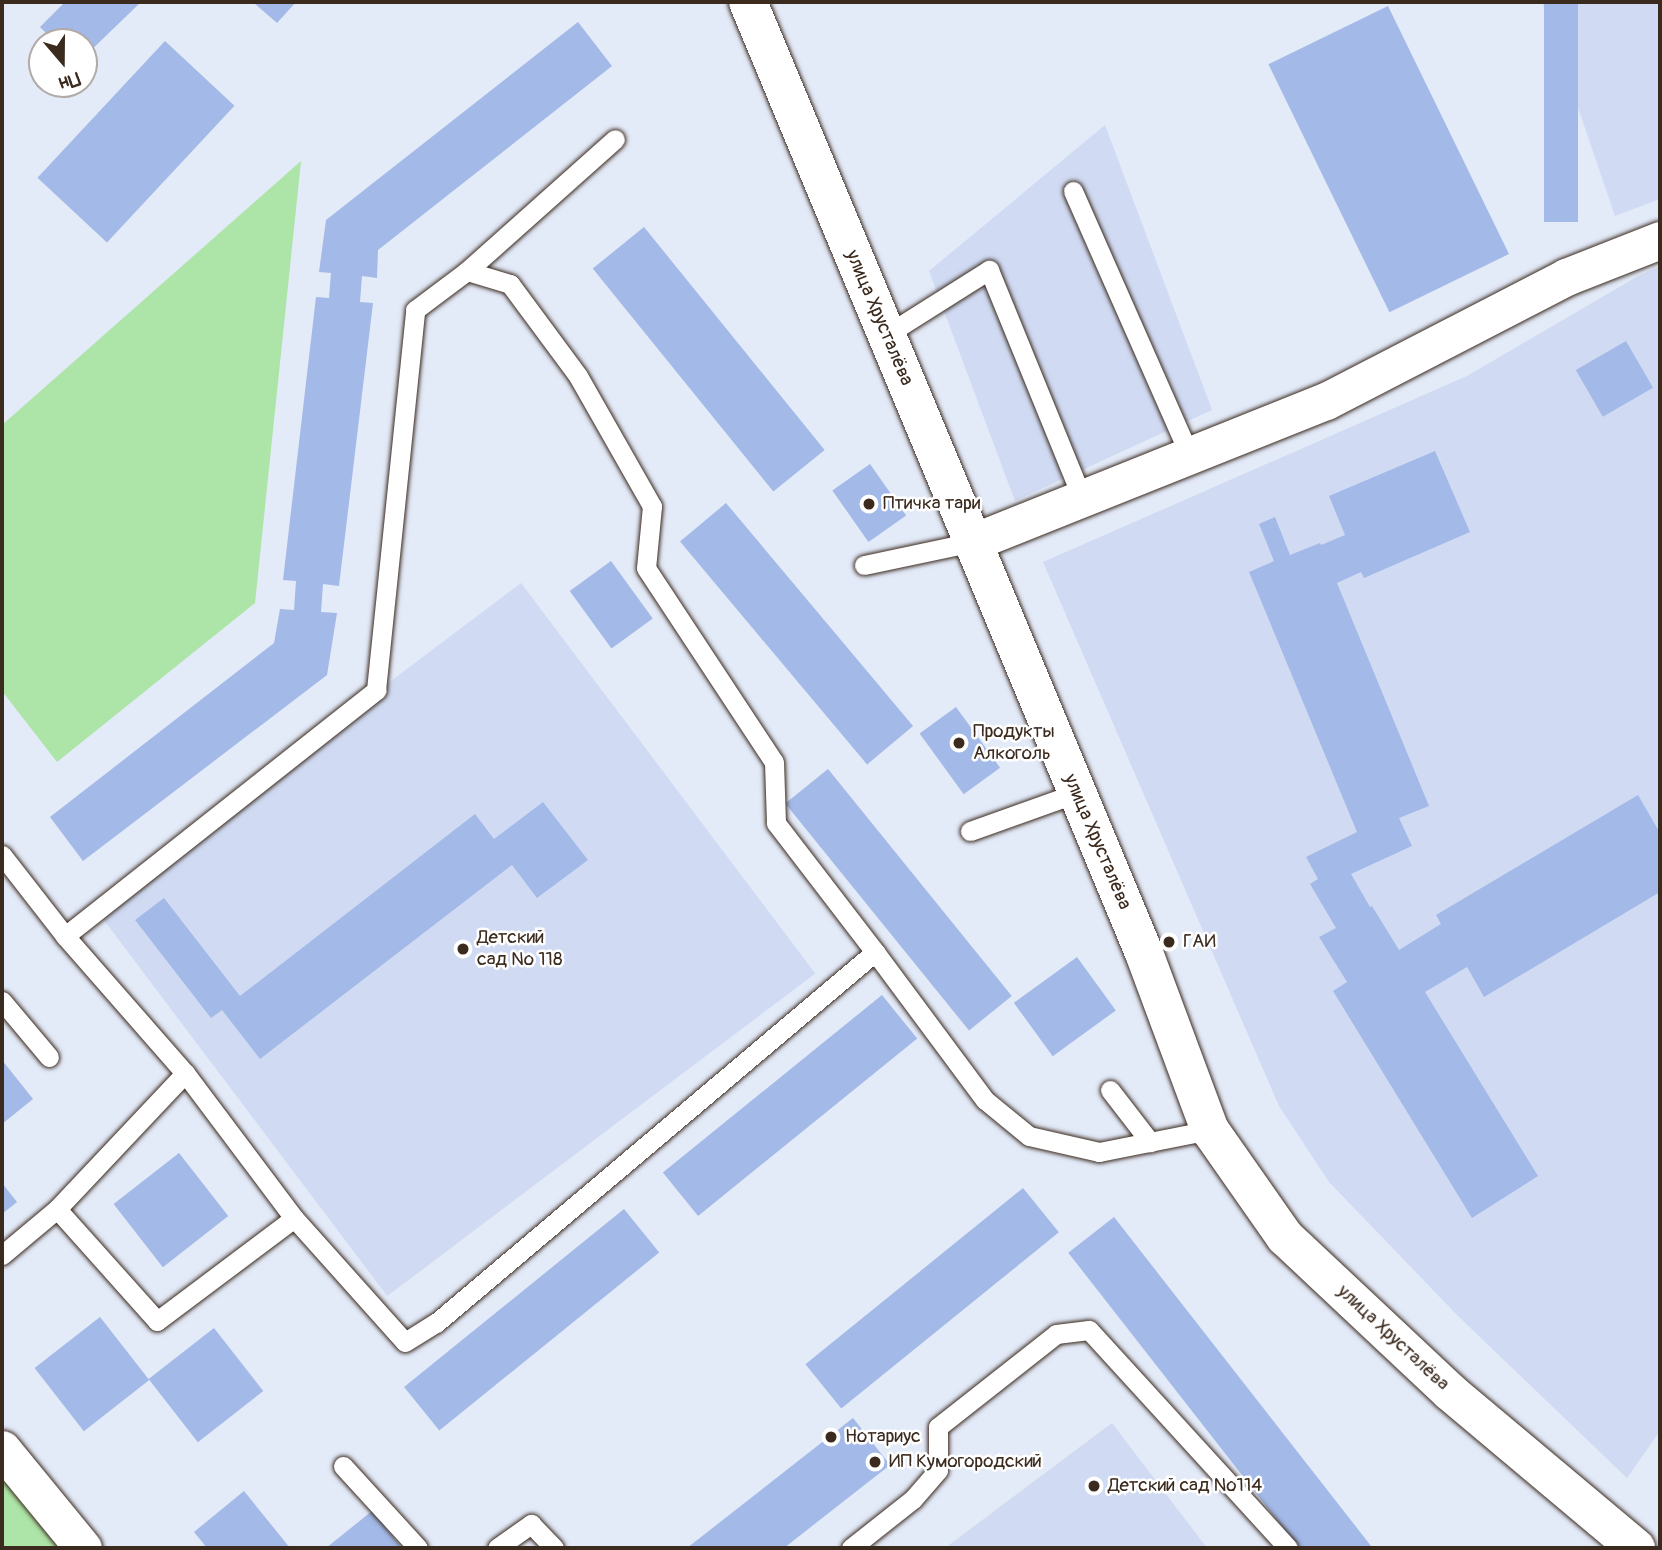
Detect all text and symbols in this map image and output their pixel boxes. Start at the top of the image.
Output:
north arrow [28,28,98,98]
text: Пн [56,66,83,96]
street label: улица Хрусталёва [840,247,918,389]
place label: Птичка тари [883,493,981,515]
marker: Птичка тари [861,496,877,512]
place label: Продукты Алкоголь [973,721,1055,765]
marker: Продукты Алкоголь [951,735,967,751]
street label: улица Хрусталёва [1058,771,1136,913]
place label: Детский сад № 118 [477,927,563,971]
place label: ГАИ [1183,931,1216,953]
marker: ГАИ [1161,934,1177,950]
marker: Детский сад № 118 [455,941,471,957]
street label: улица Хрусталёва [1332,1280,1454,1396]
place label: Нотариус [845,1426,921,1448]
marker: Нотариус [823,1429,839,1445]
place label: ИП Кумогородский [889,1451,1042,1473]
marker: ИП Кумогородский [867,1454,883,1470]
place label: Детский сад №114 [1108,1475,1262,1497]
marker: Детский сад №114 [1086,1478,1102,1494]

